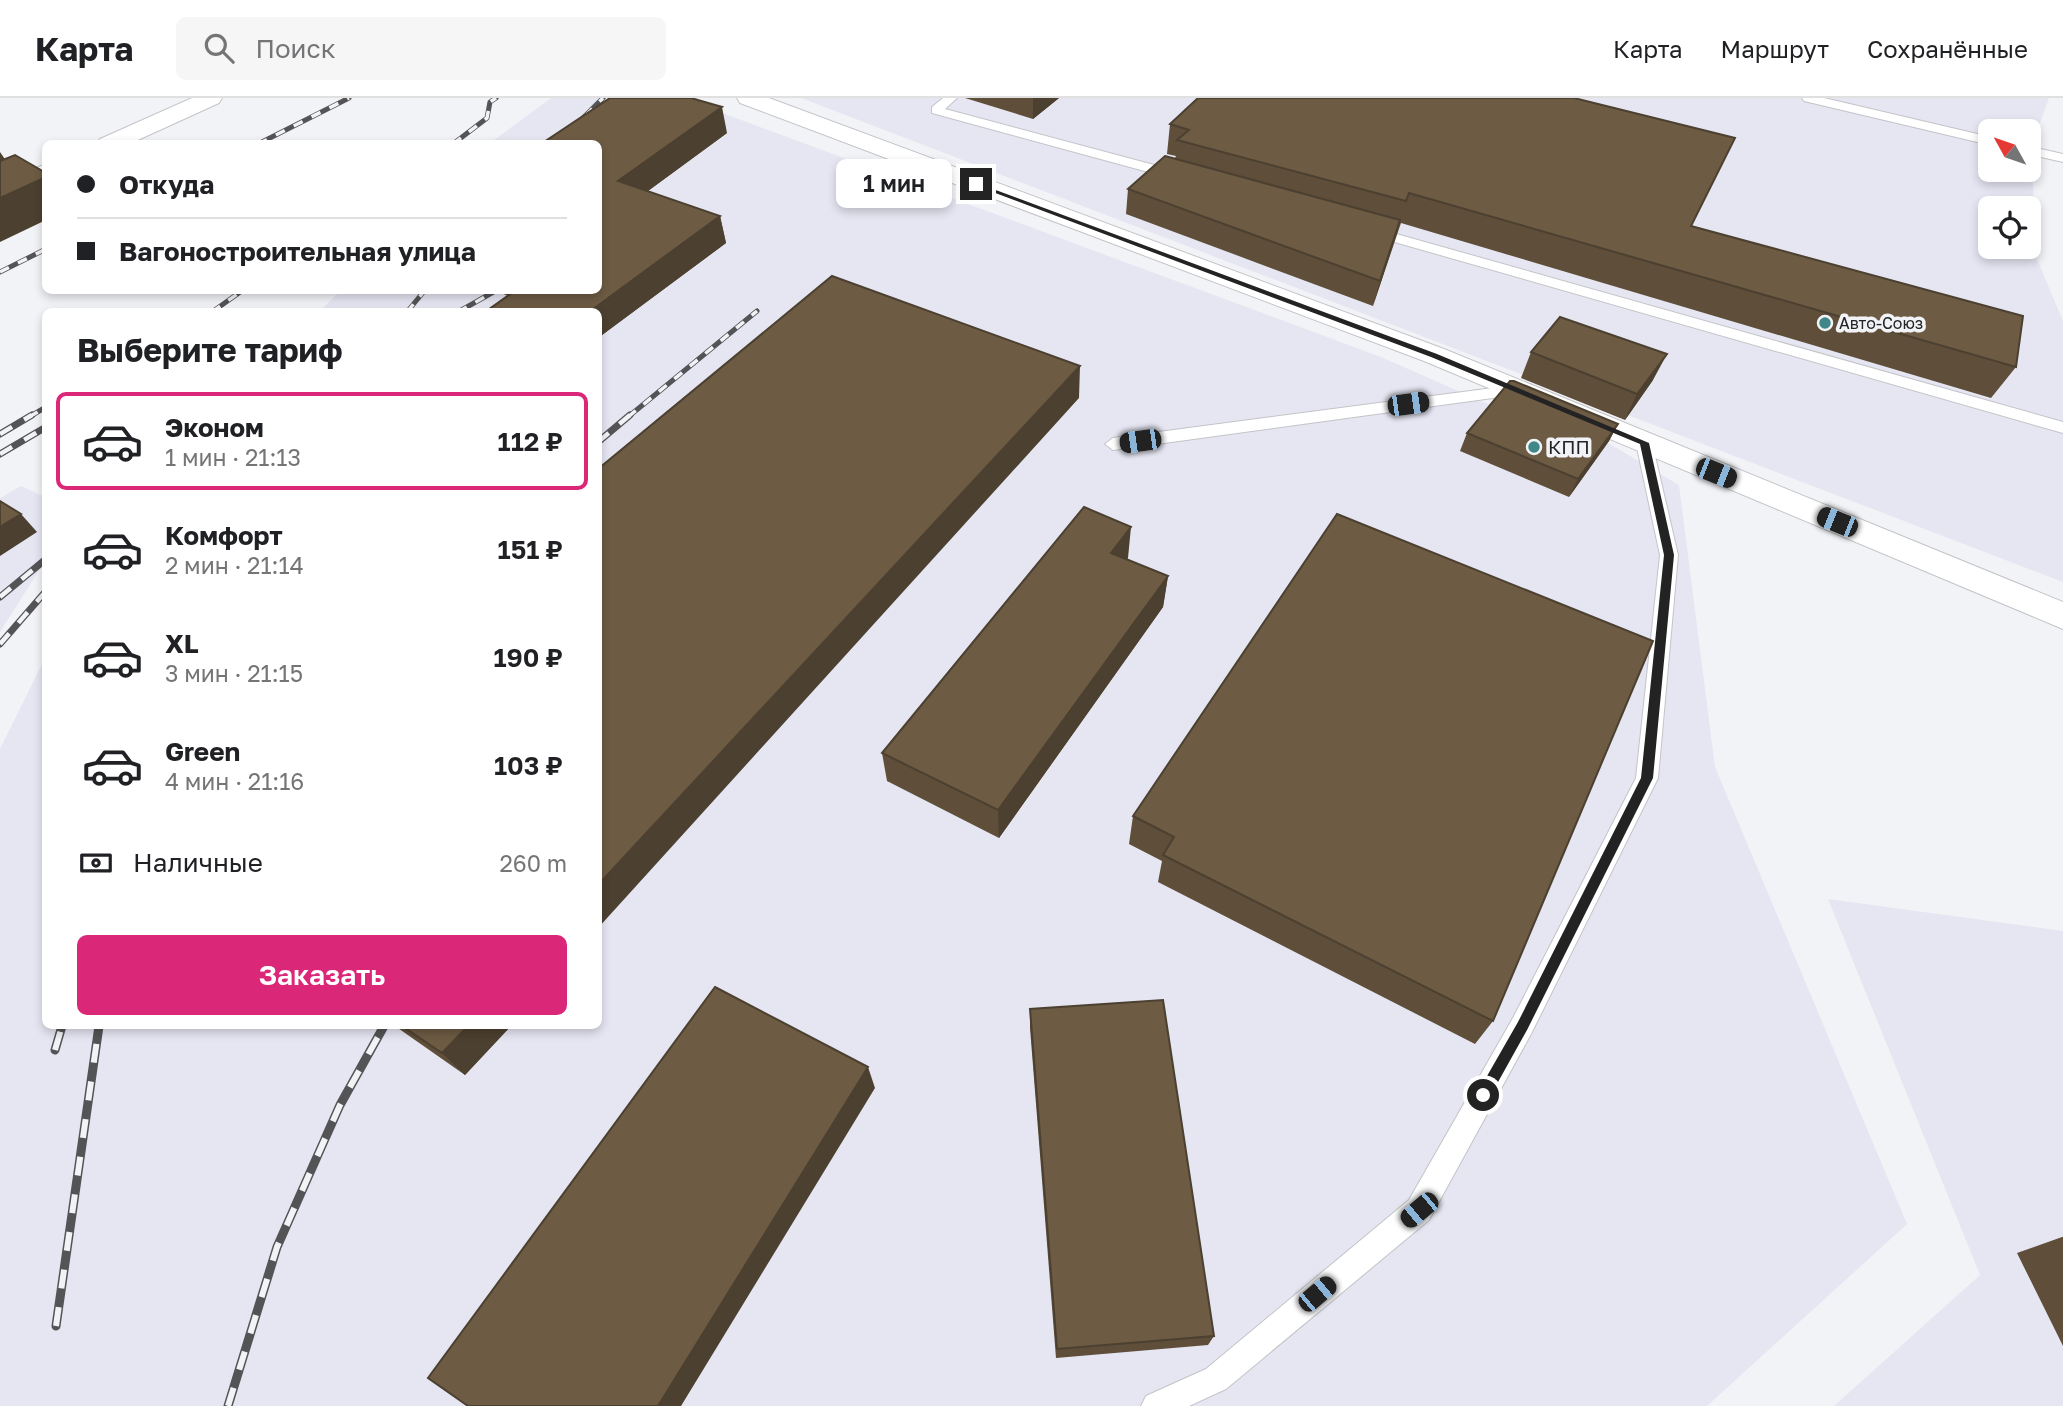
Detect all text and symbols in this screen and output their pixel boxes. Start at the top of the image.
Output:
search box [176,17,666,80]
text: Карта [35,29,134,68]
icon: search [200,29,238,67]
text: Поиск [256,33,336,64]
text: Карта [1613,34,1683,63]
text: Маршрут [1721,34,1829,63]
text: Сохранённые [1867,34,2028,63]
north arrow [1978,119,2040,182]
map controls [1978,119,2041,259]
callout: 1 мин [836,160,951,208]
route end [960,168,992,200]
text: Откуда [119,169,214,200]
text: 1 мин [863,169,925,197]
button: locate [1978,196,2041,259]
text: Вагоностроительная улица [119,236,476,267]
place label: Авто-Союз [1839,313,1923,333]
marker: Авто-Союз [1817,315,1833,331]
text: Выберите тариф [77,331,343,369]
car [1386,391,1431,417]
icon: car [81,410,144,473]
text: Эконом [165,412,264,443]
text: 112 ₽ [498,426,563,457]
car [1118,428,1163,454]
place label: КПП [1548,435,1590,458]
marker: КПП [1526,439,1542,455]
text: 1 мин · 21:13 [165,443,301,471]
car [1693,455,1740,491]
car [1814,504,1861,540]
icon: car [81,518,144,581]
text: Комфорт [165,520,283,551]
text: 151 ₽ [498,534,563,565]
text: 2 мин · 21:14 [165,551,304,579]
icon: car [81,626,144,689]
text: XL [165,628,199,659]
text: 190 ₽ [493,642,563,673]
text: 3 мин · 21:15 [165,659,303,687]
icon: car [81,734,144,797]
text: Green [165,736,240,767]
text: 103 ₽ [494,750,563,781]
text: 4 мин · 21:16 [165,767,304,795]
icon: cash [77,844,115,882]
text: Наличные [133,847,263,878]
text: 260 m [499,849,567,877]
button: Заказать [77,935,567,1015]
route start [1467,1079,1499,1111]
car [1397,1188,1442,1232]
car [1295,1272,1340,1316]

